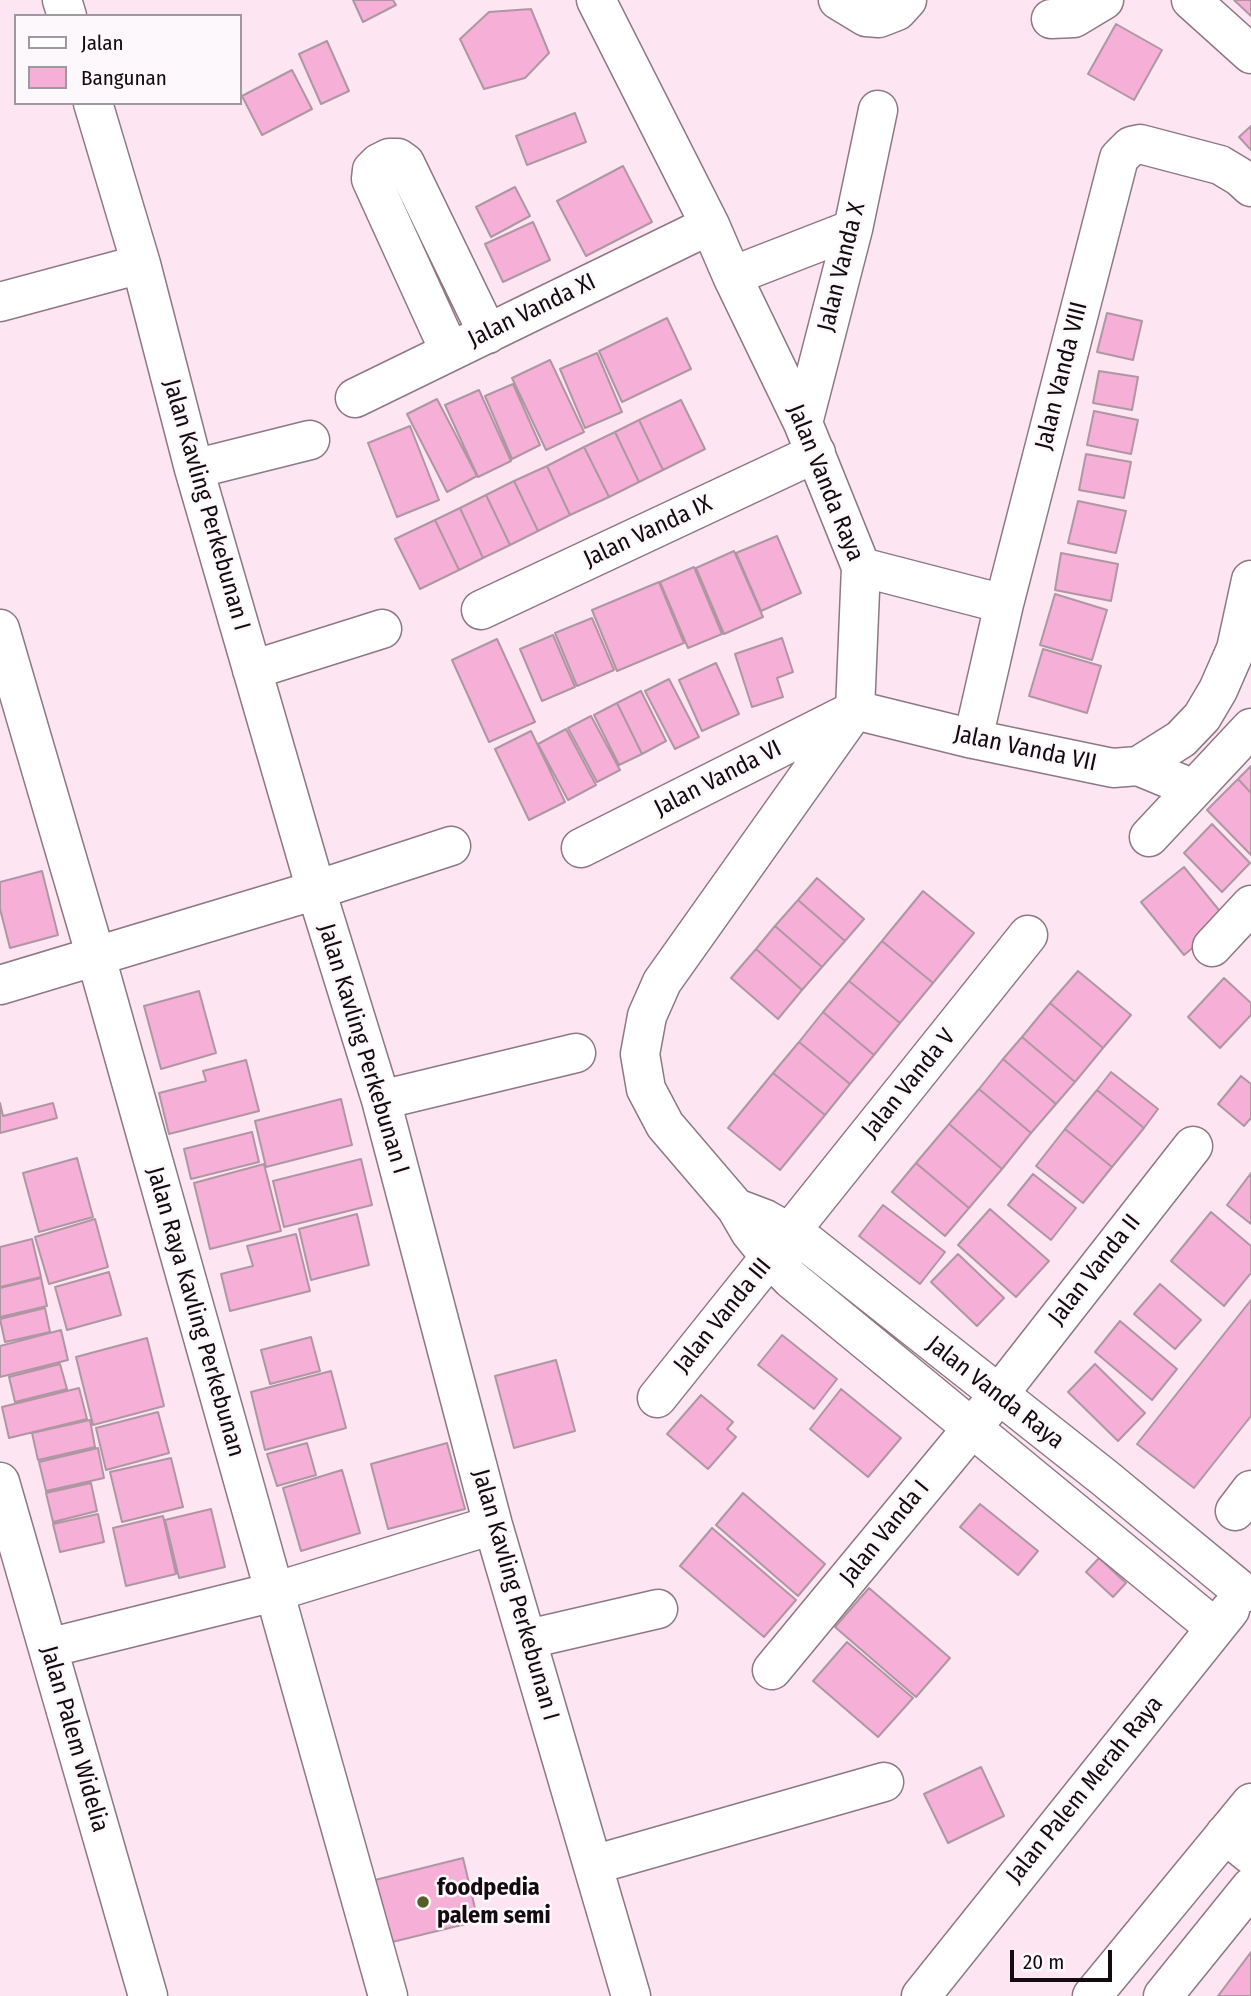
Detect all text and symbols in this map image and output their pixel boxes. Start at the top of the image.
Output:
legend [14,14,242,105]
text: Jalan [81,30,124,56]
text: Bangunan [81,65,167,91]
street label: Jalan Vanda X [812,199,872,335]
street label: Jalan Vanda XI [464,268,600,354]
street label: Jalan Vanda VIII [1030,299,1094,453]
street label: Jalan Kavling Perkebunan I [156,376,256,634]
street label: Jalan Vanda Raya [780,400,870,566]
street label: Jalan Vanda IX [579,490,717,574]
street label: Jalan Vanda VII [951,720,1099,778]
street label: Jalan Vanda VI [650,735,786,823]
street label: Jalan Kavling Perkebunan I [311,920,415,1178]
street label: Jalan Vanda V [856,1023,962,1145]
street label: Jalan Raya Kavling Perkebunan [140,1164,250,1460]
street label: Jalan Vanda II [1043,1209,1147,1331]
street label: Jalan Vanda III [668,1253,778,1379]
street label: Jalan Vanda Raya [920,1330,1070,1456]
street label: Jalan Kavling Perkebunan I [465,1466,565,1724]
street label: Jalan Vanda I [834,1475,936,1591]
street label: Jalan Palem Widelia [34,1643,114,1835]
street label: Jalan Palem Merah Raya [1001,1691,1169,1889]
place label: foodpedia palem semi [437,1874,551,1930]
marker: foodpedia palem semi [415,1894,431,1910]
scale bar [1013,1937,1114,1981]
text: 20 m [1023,1949,1064,1975]

